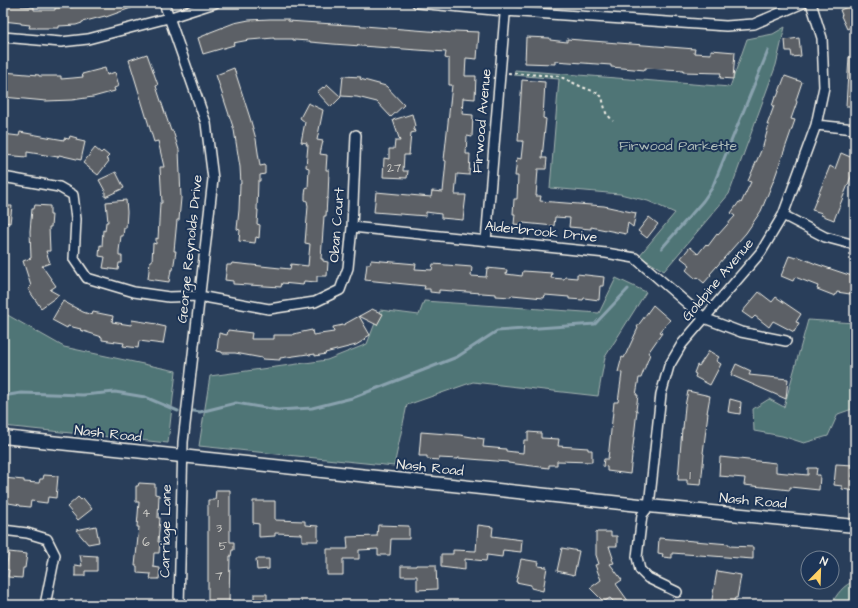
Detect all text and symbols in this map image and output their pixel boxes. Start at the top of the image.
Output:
street label: Firwood Avenue [467,67,497,174]
park label: Firwood Parkette [619,136,738,156]
house number: 27 [387,160,402,177]
street label: George Reynolds Drive [172,173,208,324]
street label: Oban Court [324,186,350,263]
street label: Alderbrook Drive [484,216,599,248]
street label: Goldpine Avenue [677,234,759,326]
street label: Nash Road [73,421,143,447]
street label: Nash Road [395,455,465,481]
house number: 1 [689,467,691,484]
street label: Carriage Lane [155,484,177,578]
street label: Nash Road [718,488,788,514]
house number: 1 [217,495,219,512]
house number: 4 [142,505,150,522]
house number: 3 [216,520,222,537]
house number: 6 [142,534,150,551]
house number: 5 [219,538,228,555]
north arrow [800,550,840,590]
text: N [818,553,830,570]
house number: 7 [215,568,223,585]

